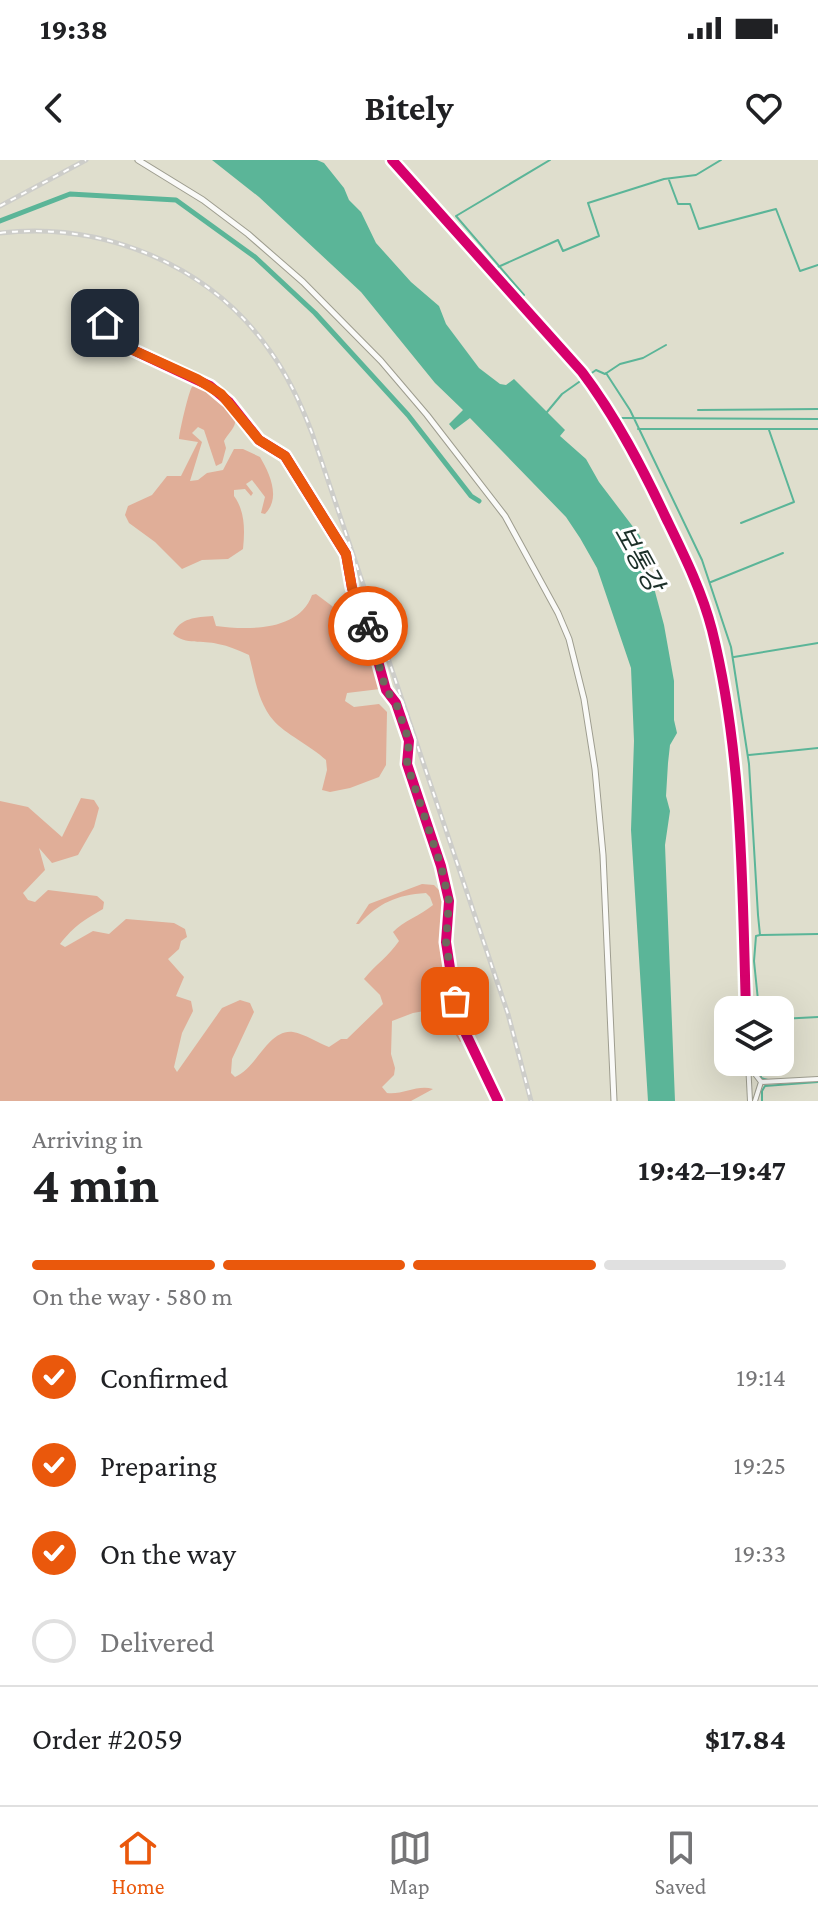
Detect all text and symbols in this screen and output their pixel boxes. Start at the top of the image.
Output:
text: 19:38 [40,12,108,45]
icon: back [32,86,76,130]
icon: heart [742,86,786,130]
text: Bitely [365,88,453,128]
pin [71,289,139,357]
icon: home [83,301,127,345]
water label: 보통강 [608,520,670,599]
courier [328,586,408,666]
icon: bike [346,604,390,648]
pin [421,967,489,1035]
icon: bag [433,979,477,1023]
map controls [714,996,794,1076]
button: layers [714,996,794,1076]
text: Arriving in [32,1125,143,1154]
text: 19:42–19:47 [638,1153,786,1186]
text: 4 min [32,1155,159,1213]
text: On the way · 580 m [32,1282,233,1311]
icon: check [32,1355,76,1399]
text: Confirmed [100,1361,228,1394]
text: 19:14 [736,1363,786,1392]
icon: check [32,1443,76,1487]
text: Preparing [100,1449,217,1482]
text: 19:25 [734,1451,786,1480]
icon: check [32,1531,76,1575]
text: On the way [100,1537,236,1570]
text: 19:33 [734,1539,786,1568]
text: Delivered [100,1625,215,1658]
text: Order #2059 [32,1722,183,1755]
text: $17.84 [705,1722,786,1755]
tab: Home [112,1826,164,1899]
tab: Map [388,1826,432,1899]
tab: Saved [655,1826,706,1899]

